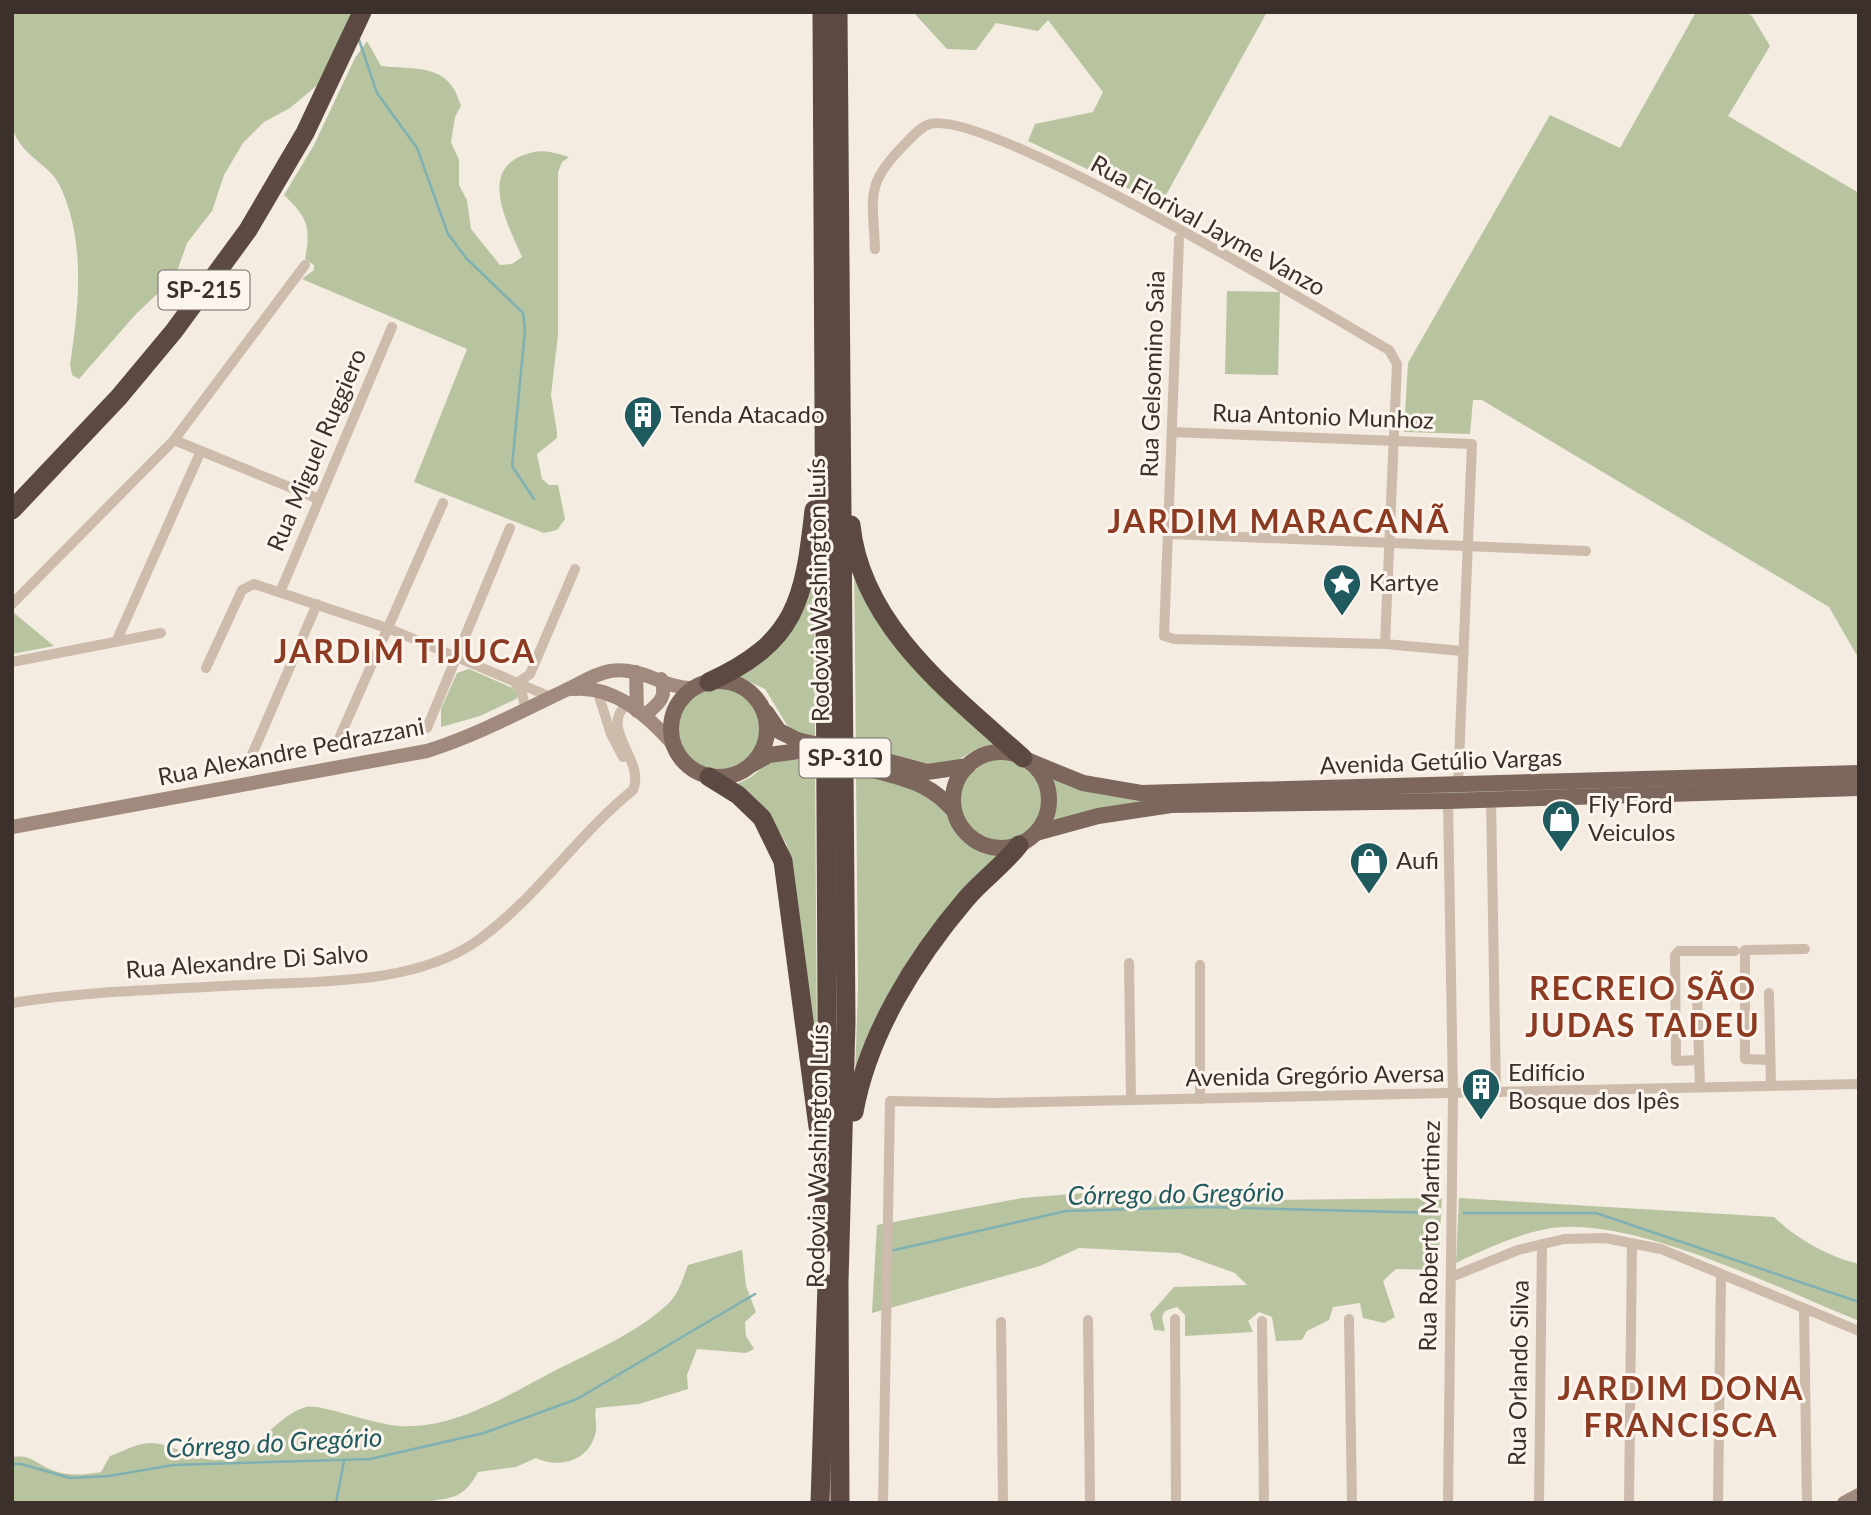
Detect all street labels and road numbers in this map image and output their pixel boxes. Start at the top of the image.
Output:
street label: Rua Florival Jayme Vanzo [1086,148,1331,301]
road number: SP-215 [158,270,249,310]
street label: Rua Gelsomino Saia [1133,270,1170,478]
street label: Rua Miguel Ruggiero [260,344,371,555]
street label: Rua Antonio Munhoz [1212,397,1435,434]
street label: Rodovia Washington Luís [801,458,834,722]
street label: Rua Alexandre Pedrazzani [155,710,426,791]
road number: SP-310 [800,738,890,778]
street label: Avenida Getúlio Vargas [1319,742,1563,779]
street label: Rua Alexandre Di Salvo [124,938,369,983]
street label: Rodovia Washington Luís [800,1024,833,1288]
street label: Avenida Gregório Aversa [1185,1058,1445,1091]
street label: Rua Roberto Martinez [1412,1120,1445,1352]
street label: Rua Orlando Silva [1501,1280,1534,1466]

